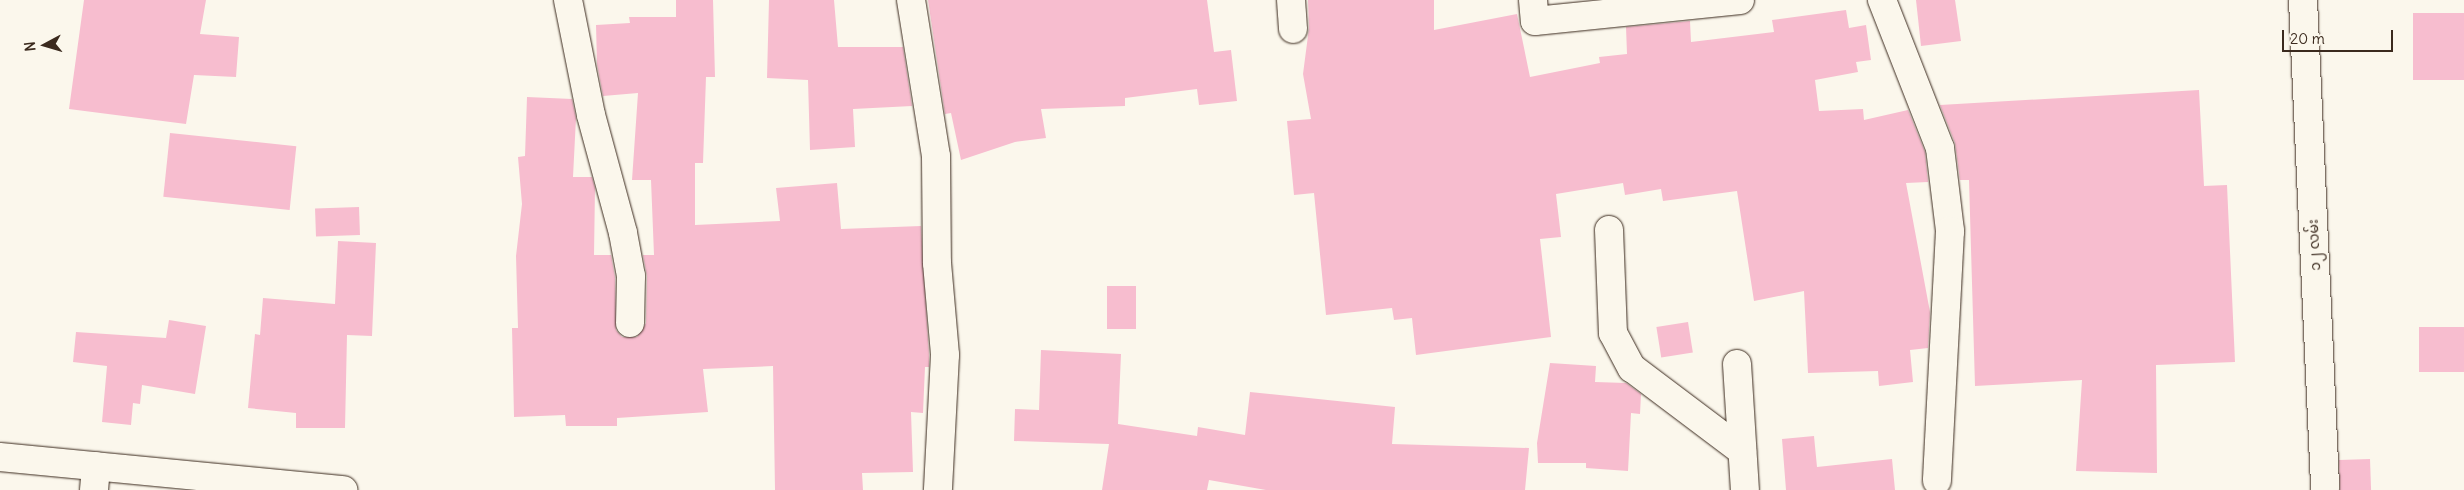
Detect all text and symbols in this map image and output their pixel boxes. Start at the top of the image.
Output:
north arrow [20,20,70,70]
scale bar [2284,20,2395,52]
text: 20 m [2290,29,2325,48]
text: N [21,41,40,52]
street label: ၁၂ လမ်း [2304,219,2324,271]

